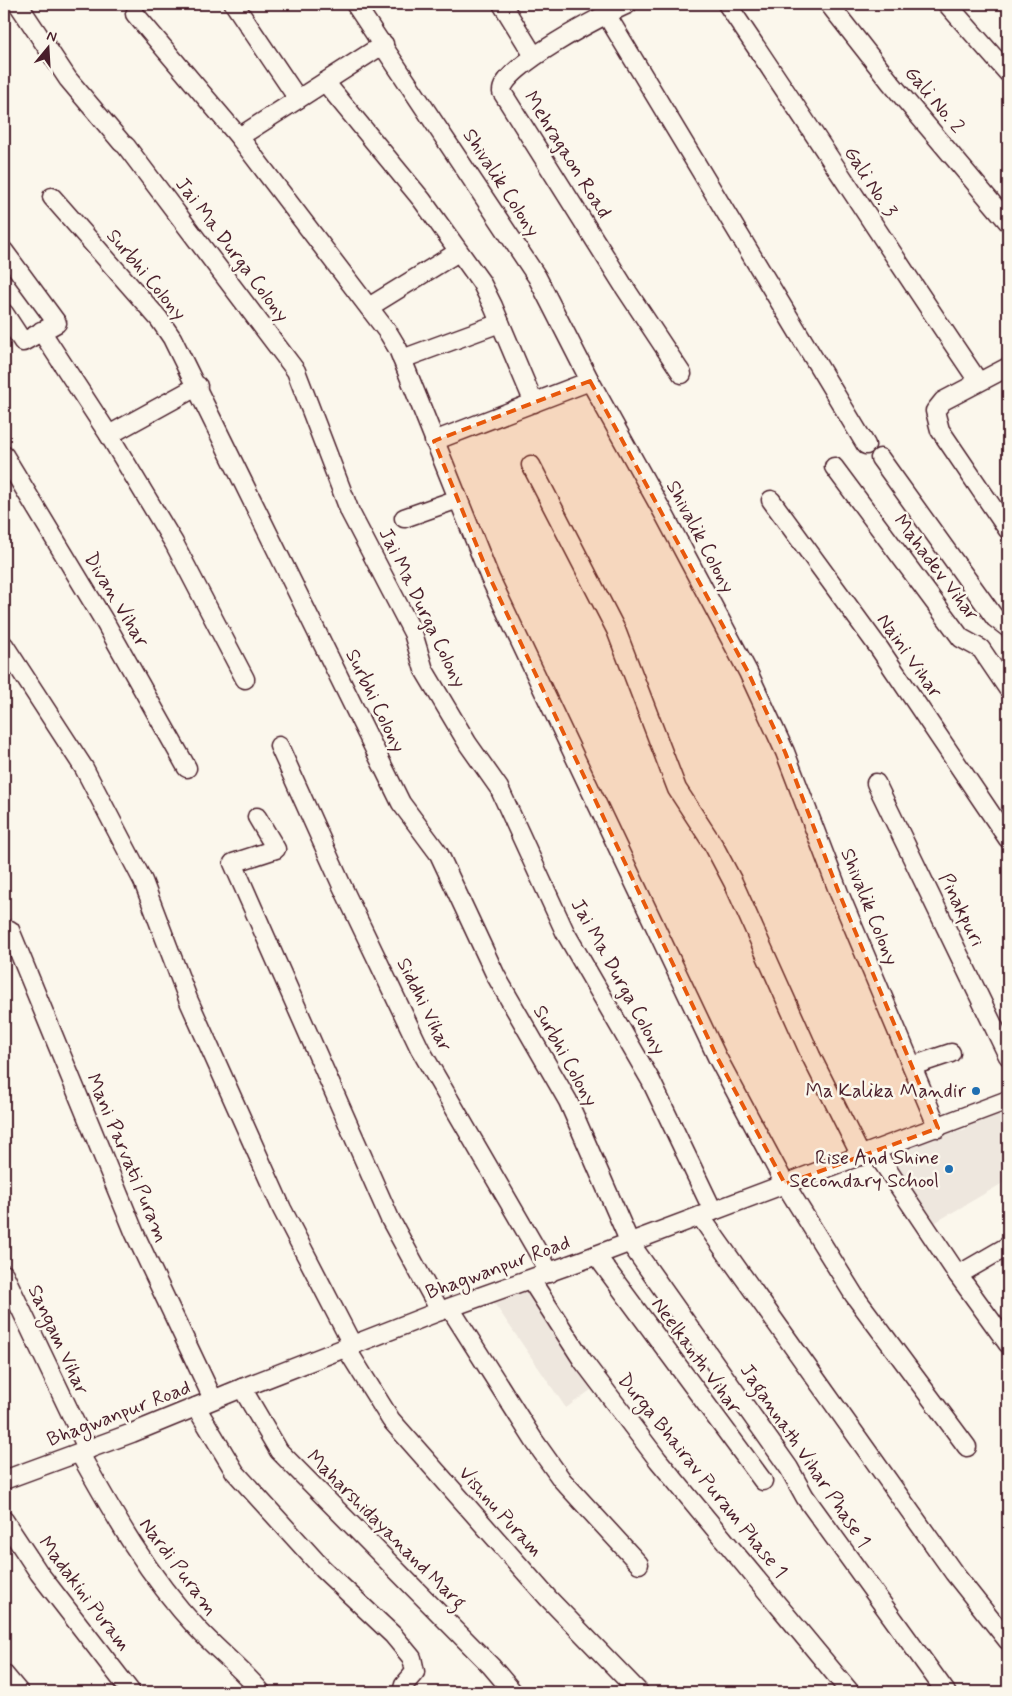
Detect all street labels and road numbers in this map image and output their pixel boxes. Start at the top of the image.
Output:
street label: Gali No. 2 [898,61,970,140]
street label: Mehragaon Road [517,86,617,224]
street label: Shivalik Colony [456,124,546,242]
street label: Gali No. 3 [837,141,903,223]
street label: Jai Ma Durga Colony [169,172,295,328]
street label: Surbhi Colony [100,223,192,327]
street label: Shivalik Colony [659,476,741,598]
street label: Mahadev Vihar [887,509,985,627]
street label: Jai Ma Durga Colony [372,523,472,693]
street label: Divan Vihar [77,547,155,653]
street label: Naini Vihar [870,608,948,704]
street label: Surbhi Colony [338,645,412,757]
street label: Shivalik Colony [833,844,905,970]
street label: Pinakpuri [932,869,990,951]
street label: Jai Ma Durga Colony [564,894,672,1060]
street label: Siddhi Vihar [390,954,458,1056]
street label: Surbhi Colony [526,1000,604,1112]
street label: Mani Parvati Puram [79,1069,175,1247]
street label: Bhagwanpur Road [422,1229,574,1308]
street label: Sangam Vihar [20,1280,95,1400]
street label: Neelkanth Vihar [645,1292,748,1420]
street label: Jagannath Vihar Phase 1 [732,1359,877,1554]
street label: Durga Bhairav Puram Phase 1 [610,1368,793,1585]
street label: Bhagwanpur Road [43,1374,195,1455]
street label: Maharshidayanand Marg [299,1444,472,1617]
street label: Vishnu Puram [452,1460,548,1564]
street label: Nardi Puram [132,1513,224,1621]
street label: Madakini Puram [32,1531,136,1657]

